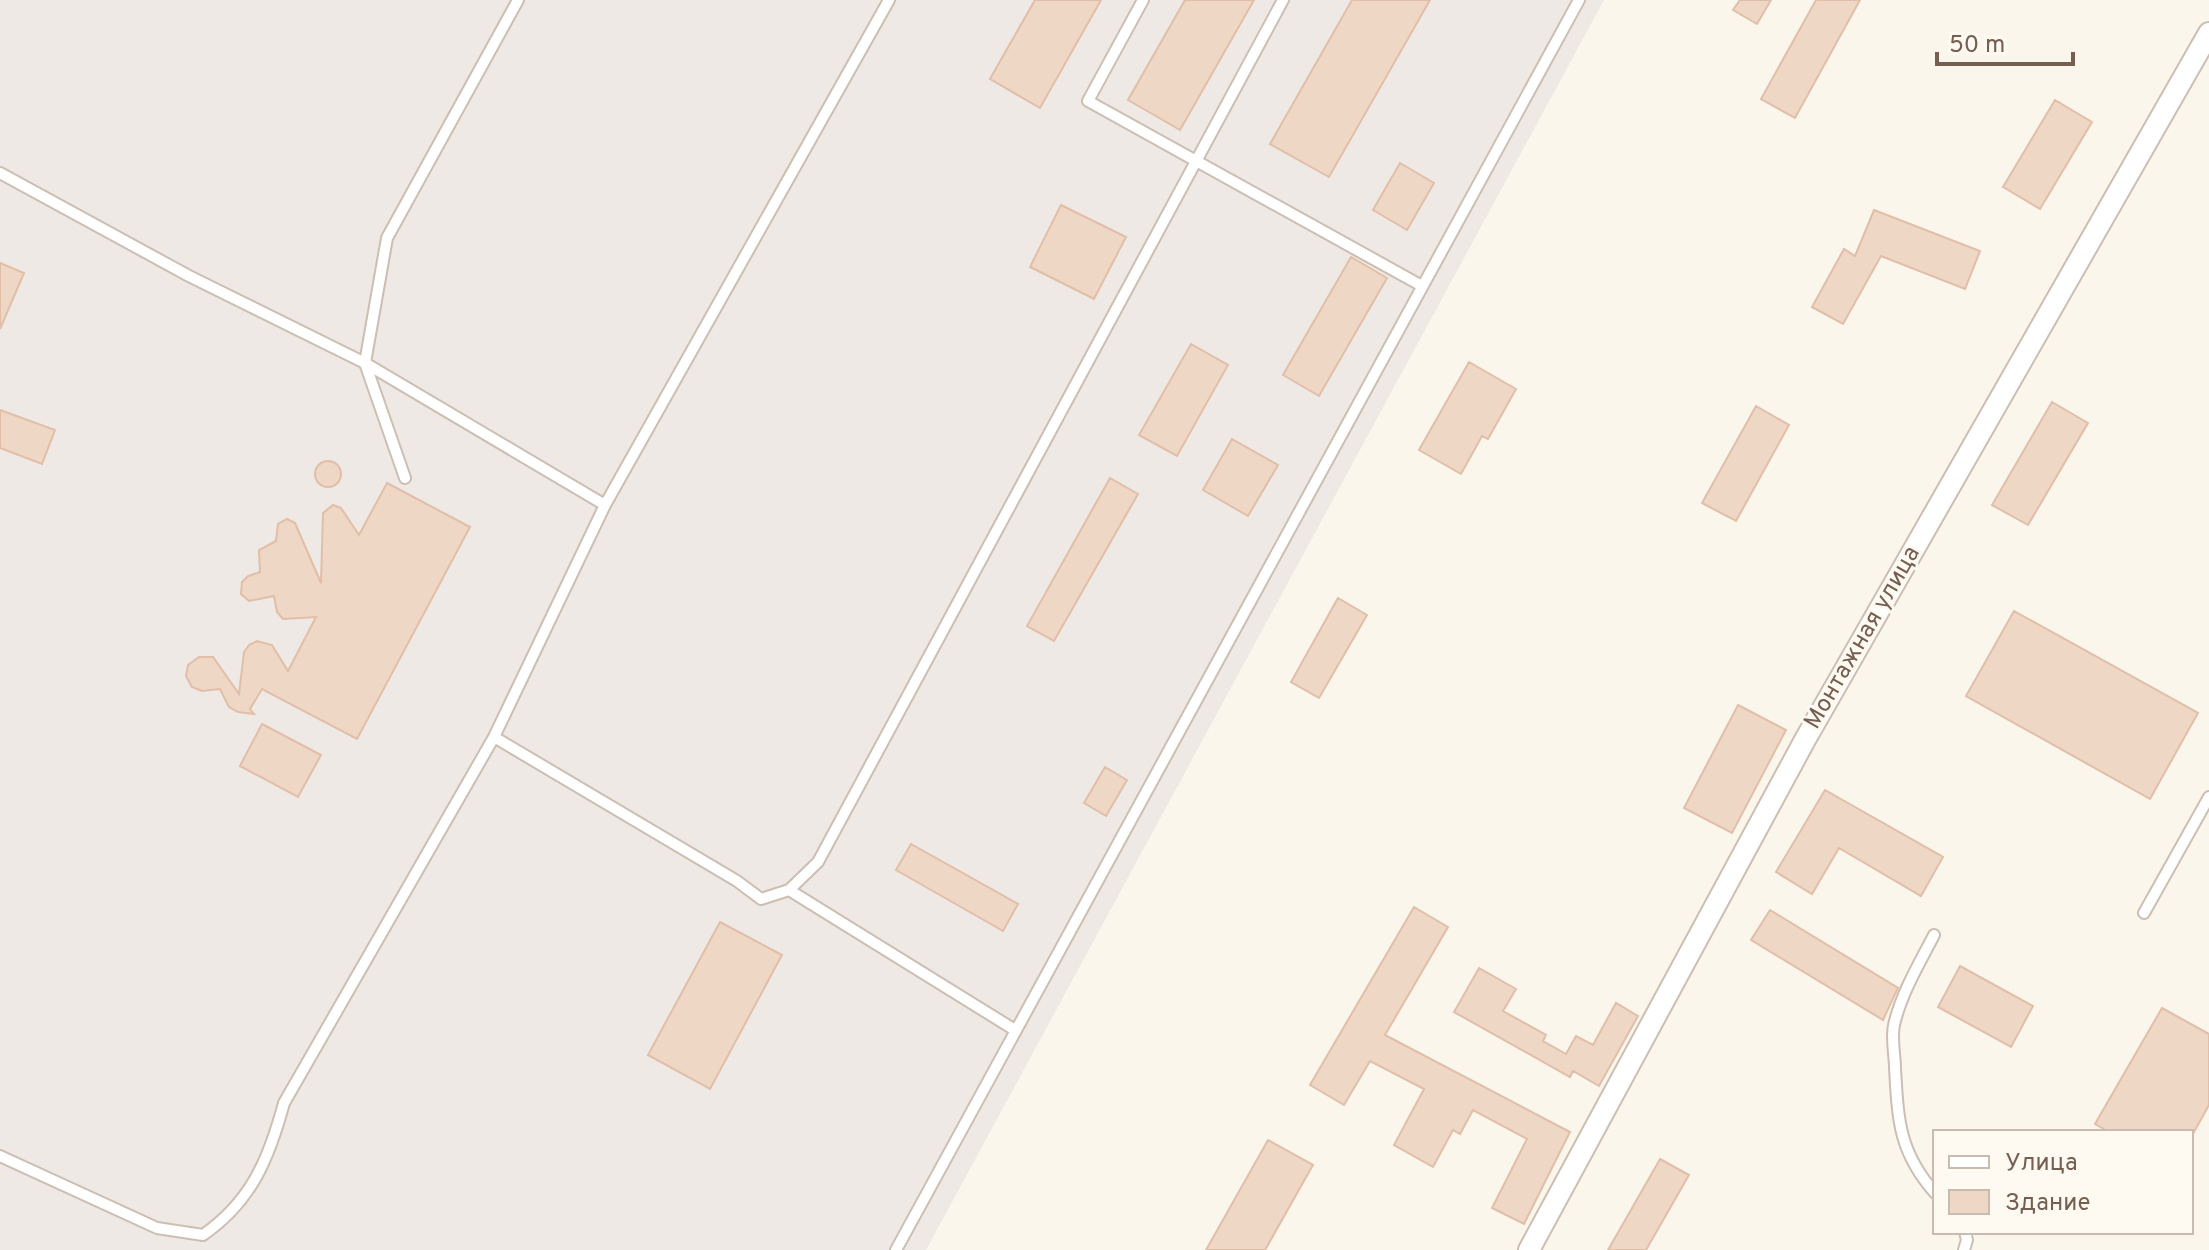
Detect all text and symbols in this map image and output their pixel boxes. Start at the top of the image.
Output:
scale bar [1937,16,2073,66]
text: 50 m [1949,31,2005,61]
street label: Монтажная улица [1798,541,1928,735]
legend [1933,1130,2193,1234]
text: Улица [2005,1149,2078,1179]
text: Здание [2005,1189,2091,1219]

